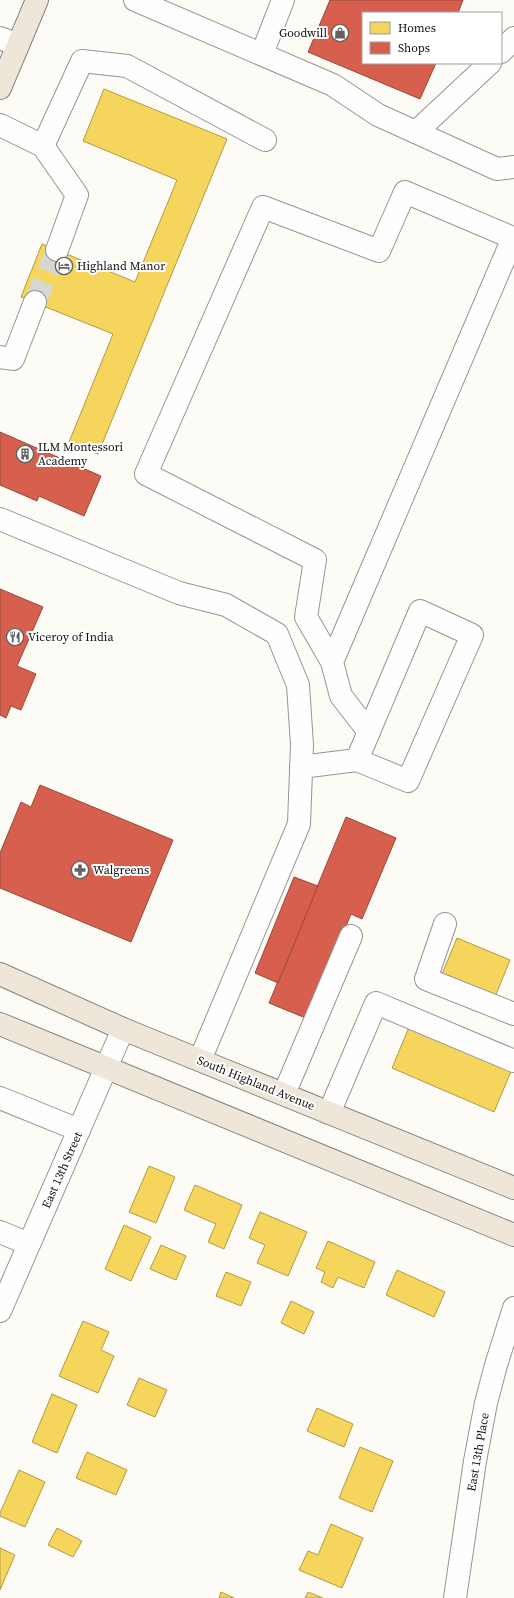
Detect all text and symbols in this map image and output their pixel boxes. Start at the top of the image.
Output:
legend [362,12,502,64]
text: Homes [398,20,436,36]
shop icon: Goodwill [330,23,350,43]
place label: Goodwill [279,25,327,41]
text: Shops [398,40,430,56]
hotel icon: Highland Manor [54,256,74,276]
place label: Highland Manor [77,258,165,274]
place label: ILM Montessori Academy [38,439,124,469]
building icon: ILM Montessori Academy [15,444,35,464]
restaurant icon: Viceroy of India [5,627,25,647]
place label: Viceroy of India [28,629,114,645]
pharmacy icon: Walgreens [70,860,90,880]
place label: Walgreens [93,862,149,878]
street label: South Highland Avenue [195,1052,317,1114]
street label: East 13th Street [38,1129,86,1211]
street label: East 13th Place [463,1411,493,1493]

